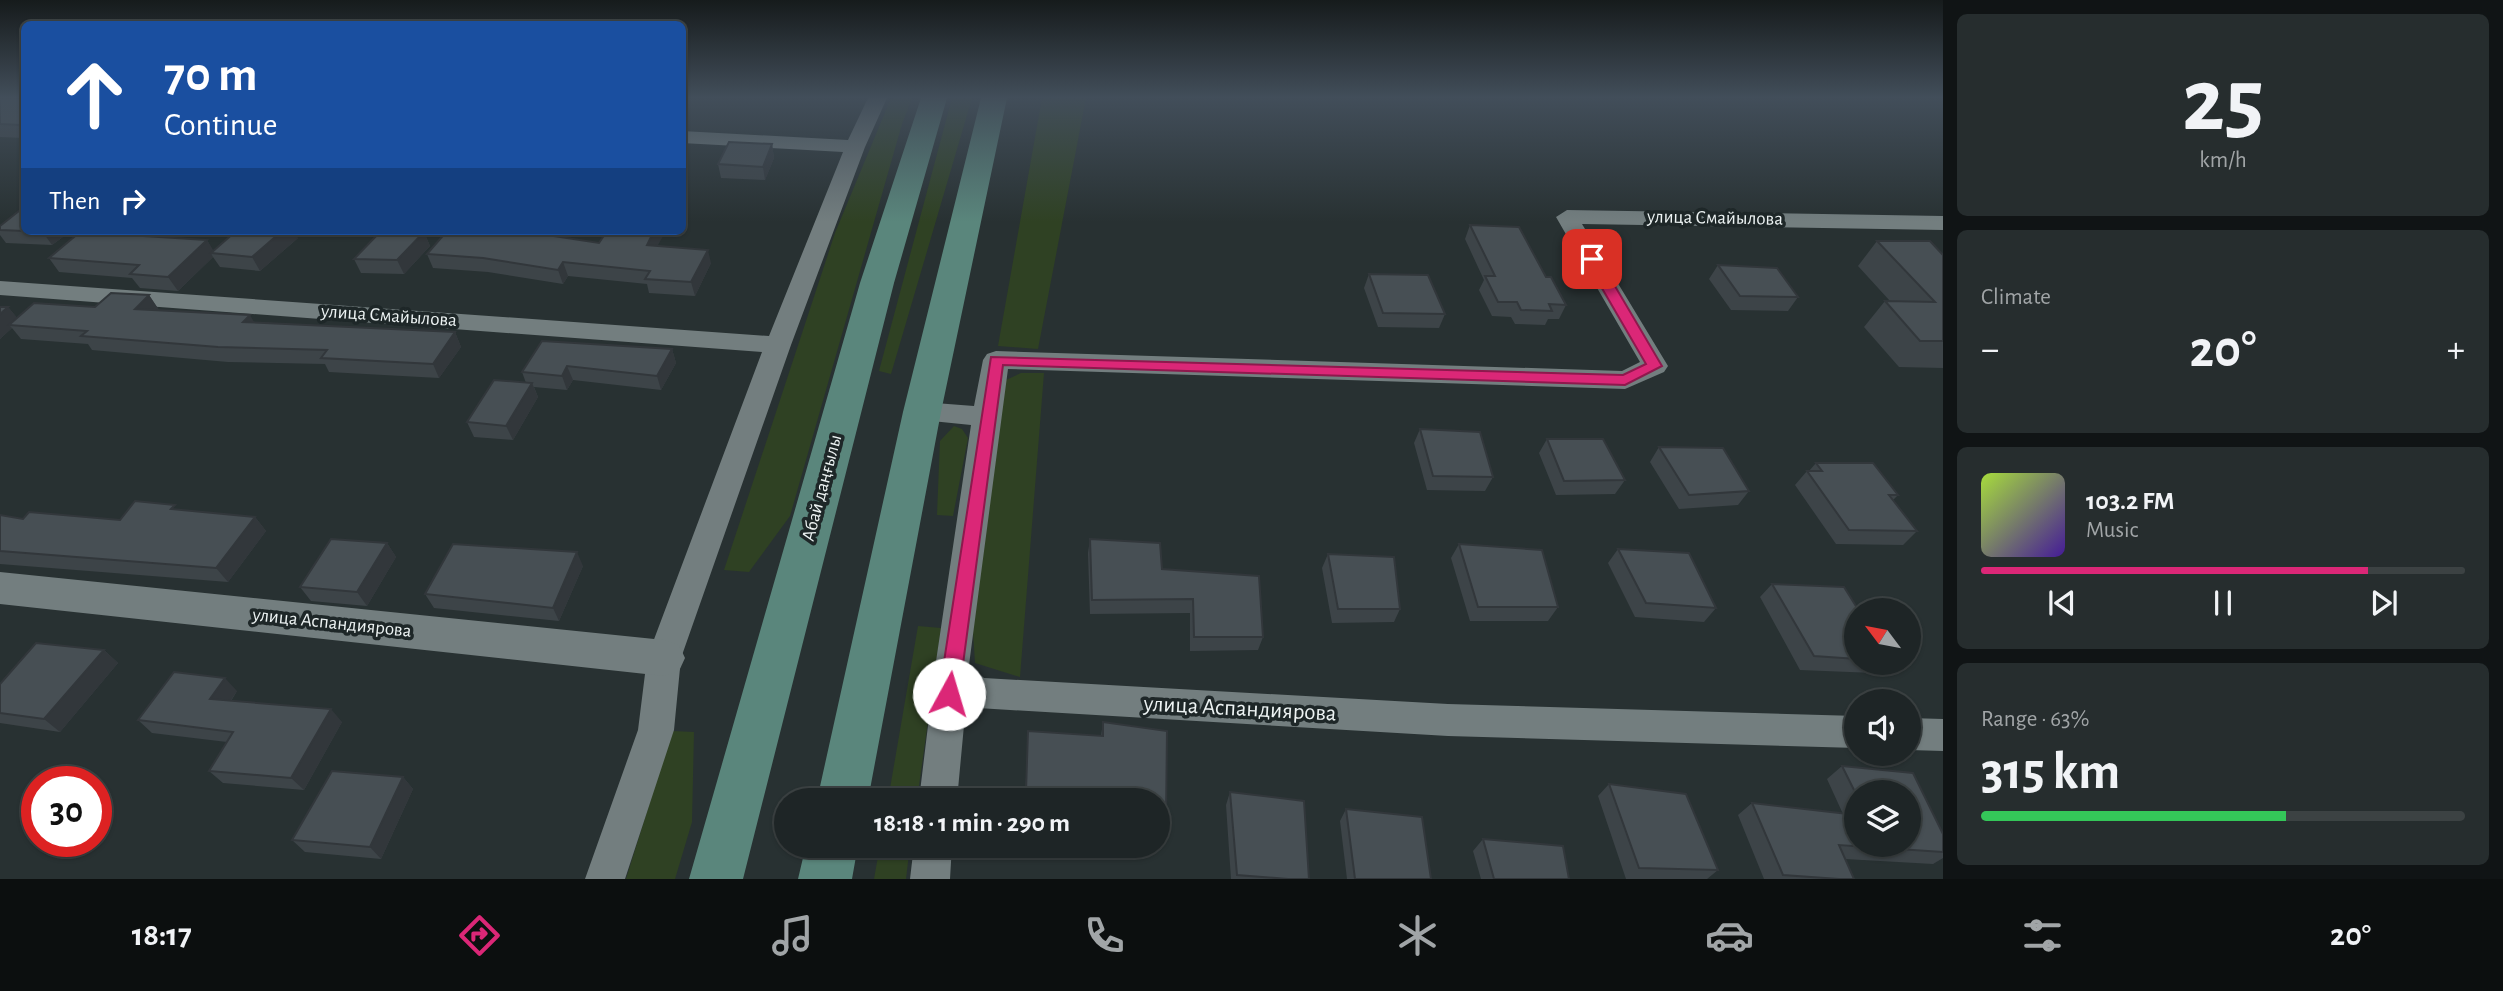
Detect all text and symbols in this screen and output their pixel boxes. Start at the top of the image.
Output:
icon: ahead [49,49,140,140]
text: 70 m [164,51,258,100]
text: 25 [2182,56,2264,147]
text: Continue [164,109,277,141]
text: km/h [2199,149,2247,172]
icon: right [114,182,152,220]
text: Then [49,188,100,214]
street label: улица Смайылова [1646,207,1783,229]
pin [1562,229,1622,289]
icon: arrive [1573,240,1611,278]
text: Climate [1981,286,2051,309]
street label: улица Смайылова [320,302,458,330]
text: 20° [2190,324,2256,376]
text: − [1981,331,1999,369]
text: + [2447,331,2465,369]
street label: Абай даңғылы [799,433,845,543]
text: 103.2 FM [2086,488,2175,514]
text: Music [2086,519,2138,542]
icon: previous [2043,584,2081,622]
icon: pause [2204,584,2242,622]
icon: next [2365,584,2403,622]
north arrow [1844,598,1922,676]
map controls [1844,598,1921,857]
street label: улица Аспандиярова [251,605,413,641]
position arrow [912,657,986,731]
button: sound [1844,689,1921,766]
street label: улица Аспандиярова [1142,692,1337,726]
text: Range · 63% [1981,708,2089,731]
text: 315 km [1981,746,2120,798]
speed limit sign: 30 [21,766,112,857]
button: layers [1844,780,1921,857]
text: 18:18 · 1 min · 290 m [874,810,1070,836]
icon: directions [455,911,504,960]
icon: music [768,911,817,960]
icon: phone [1080,911,1129,960]
icon: climate [1393,911,1442,960]
icon: car [1705,911,1754,960]
icon: filters [2018,911,2067,960]
text: 18:17 [132,919,192,951]
text: 20° [2330,919,2371,951]

